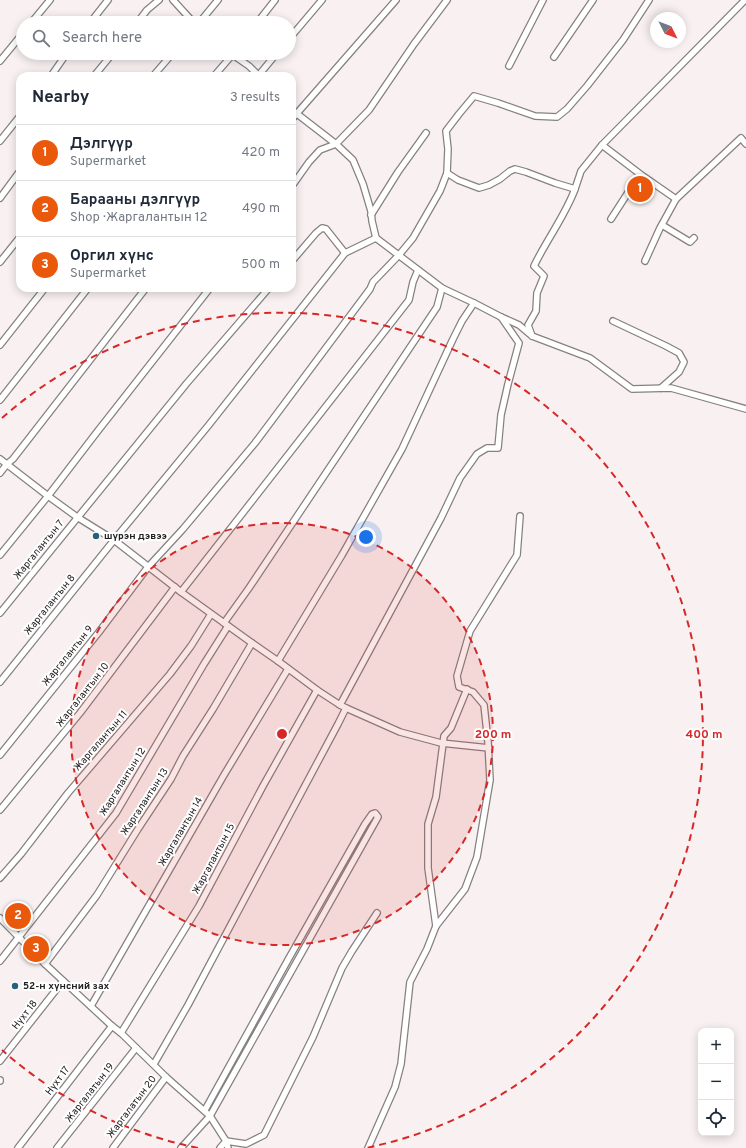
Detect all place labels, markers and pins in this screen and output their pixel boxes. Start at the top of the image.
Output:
pin: 1 [627,174,653,204]
place label: шүрэн дэвээ [104,530,167,543]
marker: шүрэн дэвээ [91,531,101,541]
centre of rings [275,727,289,741]
pin: 2 [5,901,31,931]
pin: 3 [23,934,49,964]
place label: 52-н хүнсний зах [23,980,110,993]
marker: 52-н хүнсний зах [10,981,20,991]

